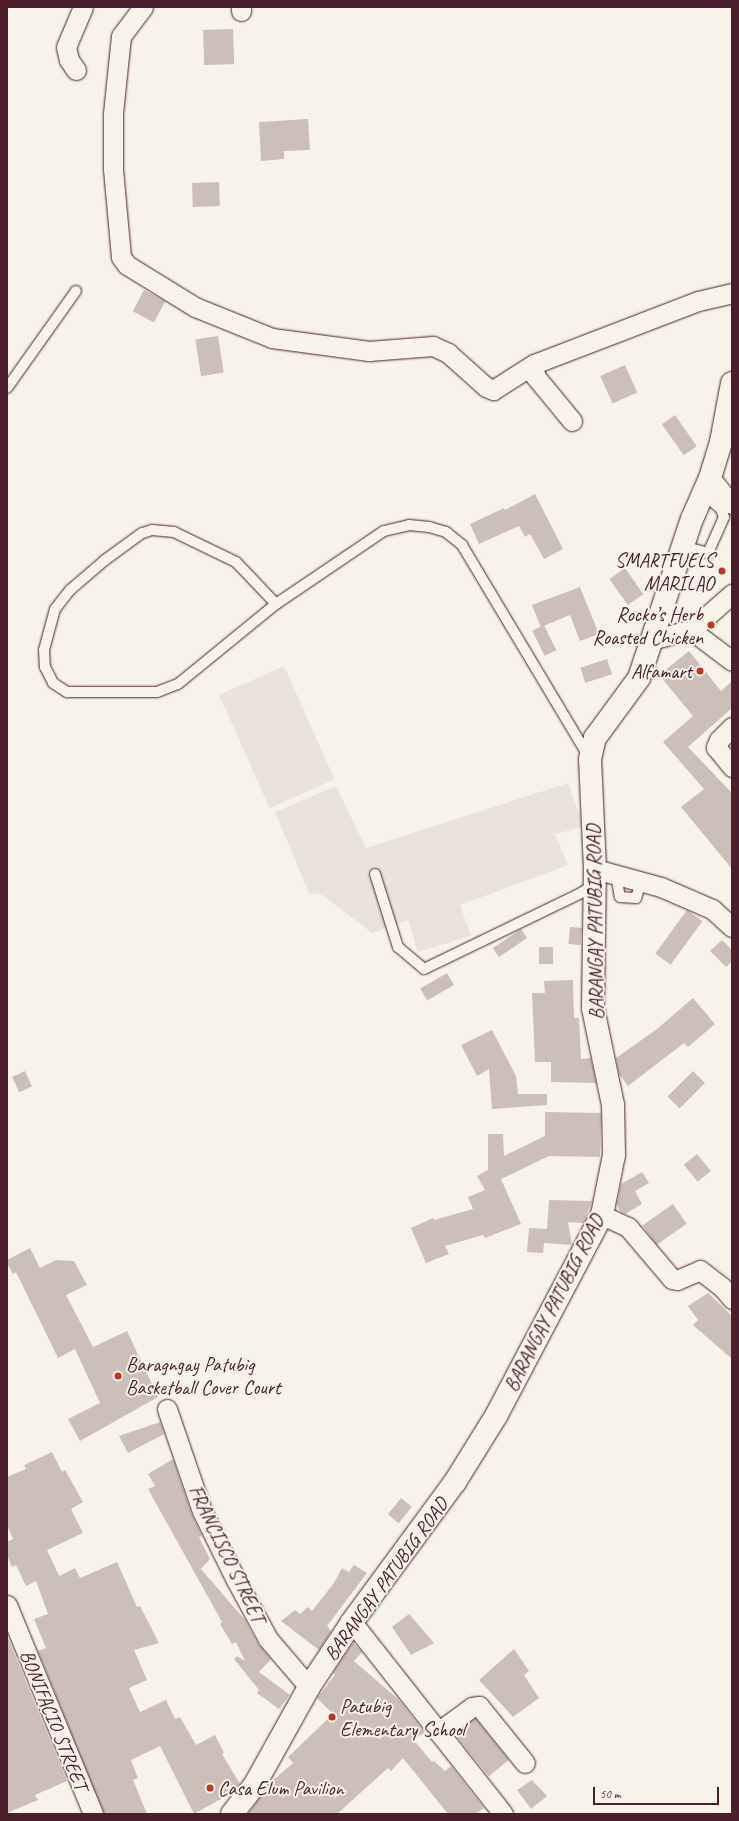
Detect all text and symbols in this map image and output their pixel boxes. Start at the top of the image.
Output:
place label: SMARTFUELS MARILAO [615,548,714,595]
marker: SMARTFUELS MARILAO [717,566,727,576]
place label: Rocko’s Herb Roasted Chicken [592,602,703,649]
marker: Rocko’s Herb Roasted Chicken [706,620,716,630]
place label: Alfamart [631,659,692,683]
marker: Alfamart [695,666,705,676]
street label: BARANGAY PATUBIG ROAD [581,824,609,1020]
street label: BARANGAY PATUBIG ROAD [499,1210,609,1396]
place label: Baragngay Patubig Basketball Cover Court [126,1352,280,1399]
marker: Baragngay Patubig Basketball Cover Court [113,1371,123,1381]
street label: FRANCISCO STREET [183,1481,271,1627]
street label: BARANGAY PATUBIG ROAD [319,1493,453,1665]
street label: BONIFACIO STREET [15,1647,93,1793]
place label: Patubig Elementary School [340,1694,465,1741]
marker: Patubig Elementary School [327,1712,337,1722]
place label: Casa Elum Pavilion [218,1776,345,1800]
scale bar [595,1779,721,1805]
marker: Casa Elum Pavilion [205,1783,215,1793]
text: 50 m [600,1786,620,1802]

